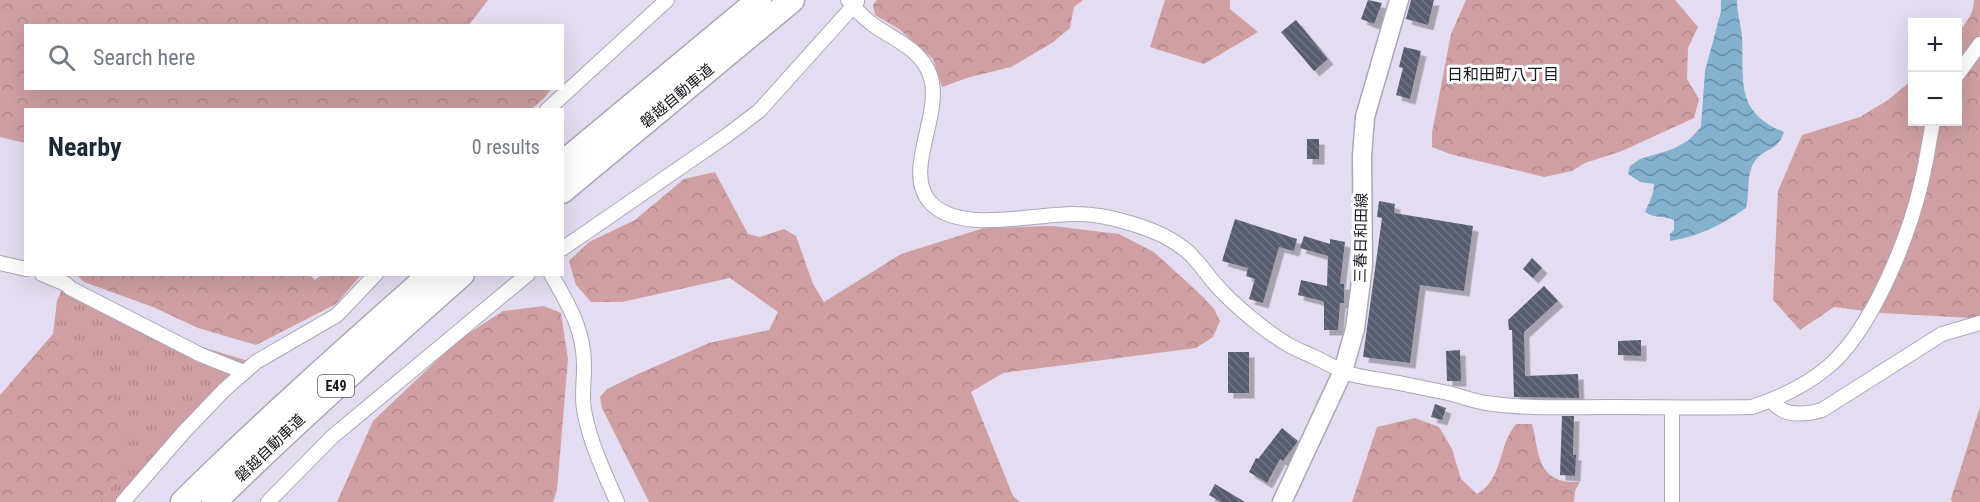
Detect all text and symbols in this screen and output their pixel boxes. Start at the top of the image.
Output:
map controls [1908,18,1962,126]
button: + [1908,18,1962,72]
search box [24,24,564,90]
icon: search [45,41,78,74]
text: Search here [93,45,195,70]
street label: 磐越自動車道 [637,60,717,132]
district label: 日和田町八丁目 [1447,65,1559,84]
button: − [1908,72,1962,126]
text: Nearby [48,132,122,162]
text: 0 results [472,135,540,159]
street label: 三春日和田線 [1351,193,1371,283]
road number: E49 [318,375,354,397]
street label: 磐越自動車道 [231,410,309,486]

